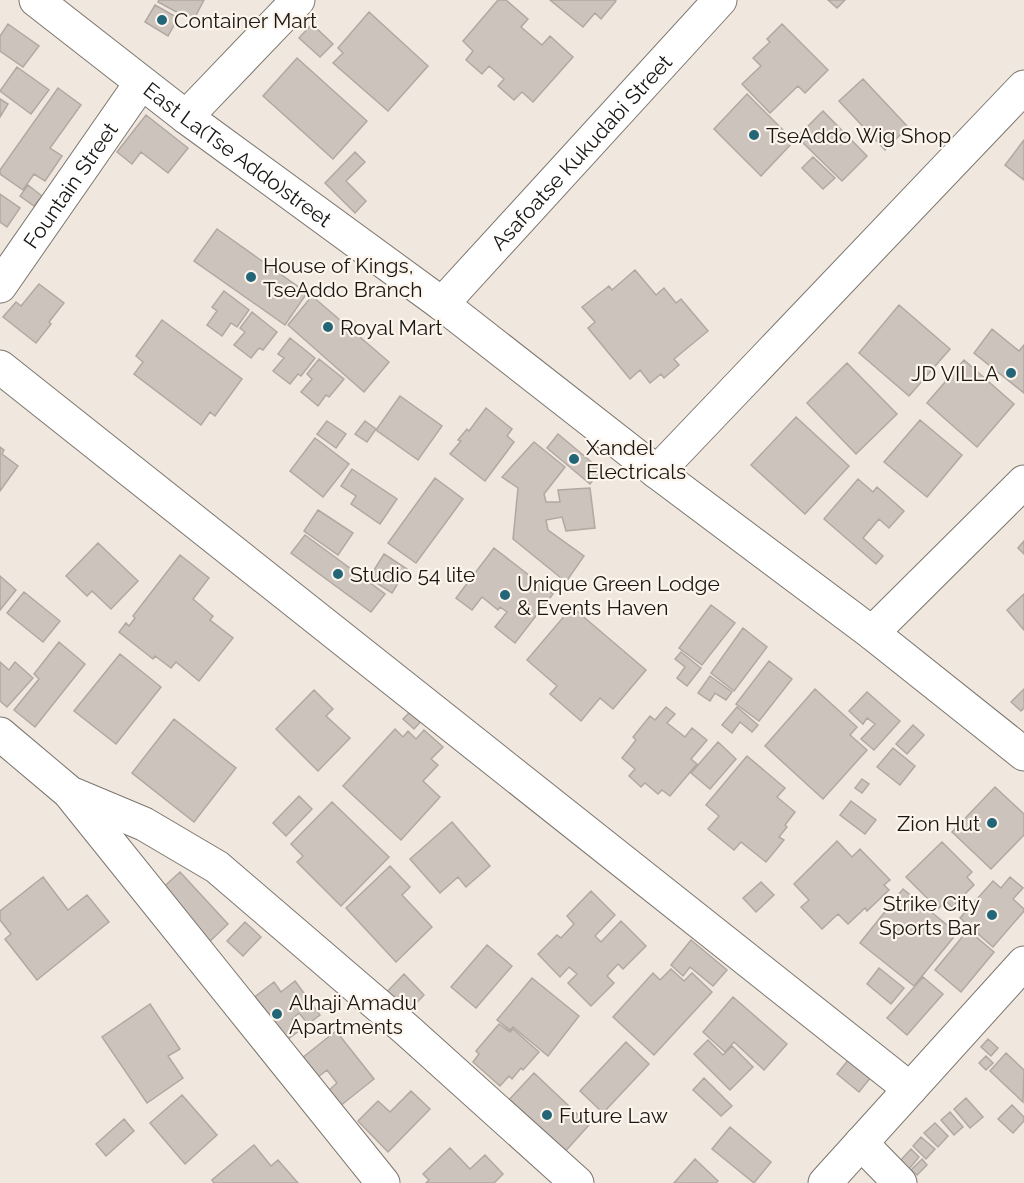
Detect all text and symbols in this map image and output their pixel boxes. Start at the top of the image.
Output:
place label: Container Mart [174,8,317,33]
marker: Container Mart [155,13,169,27]
street label: Asafoatse Kukudabi Street [485,49,677,255]
street label: East La(Tse Addo)street [139,76,337,232]
street label: Fountain Street [18,117,123,253]
place label: TseAddo Wig Shop [766,123,951,148]
marker: TseAddo Wig Shop [747,128,761,142]
place label: House of Kings, TseAddo Branch [263,253,422,302]
marker: House of Kings, TseAddo Branch [244,270,258,284]
place label: Royal Mart [340,315,443,340]
marker: Royal Mart [321,320,335,334]
place label: JD VILLA [911,361,999,386]
marker: JD VILLA [1004,366,1018,380]
place label: Xandel Electricals [586,435,686,484]
marker: Xandel Electricals [567,452,581,466]
place label: Studio 54 lite [350,562,475,587]
marker: Studio 54 lite [331,567,345,581]
place label: Unique Green Lodge & Events Haven [517,571,720,620]
marker: Unique Green Lodge & Events Haven [498,588,512,602]
place label: Zion Hut [897,811,980,836]
marker: Zion Hut [985,816,999,830]
place label: Strike City Sports Bar [879,891,981,940]
marker: Strike City Sports Bar [985,908,999,922]
place label: Alhaji Amadu Apartments [289,990,417,1039]
marker: Alhaji Amadu Apartments [270,1007,284,1021]
place label: Future Law [559,1103,668,1128]
marker: Future Law [540,1108,554,1122]

